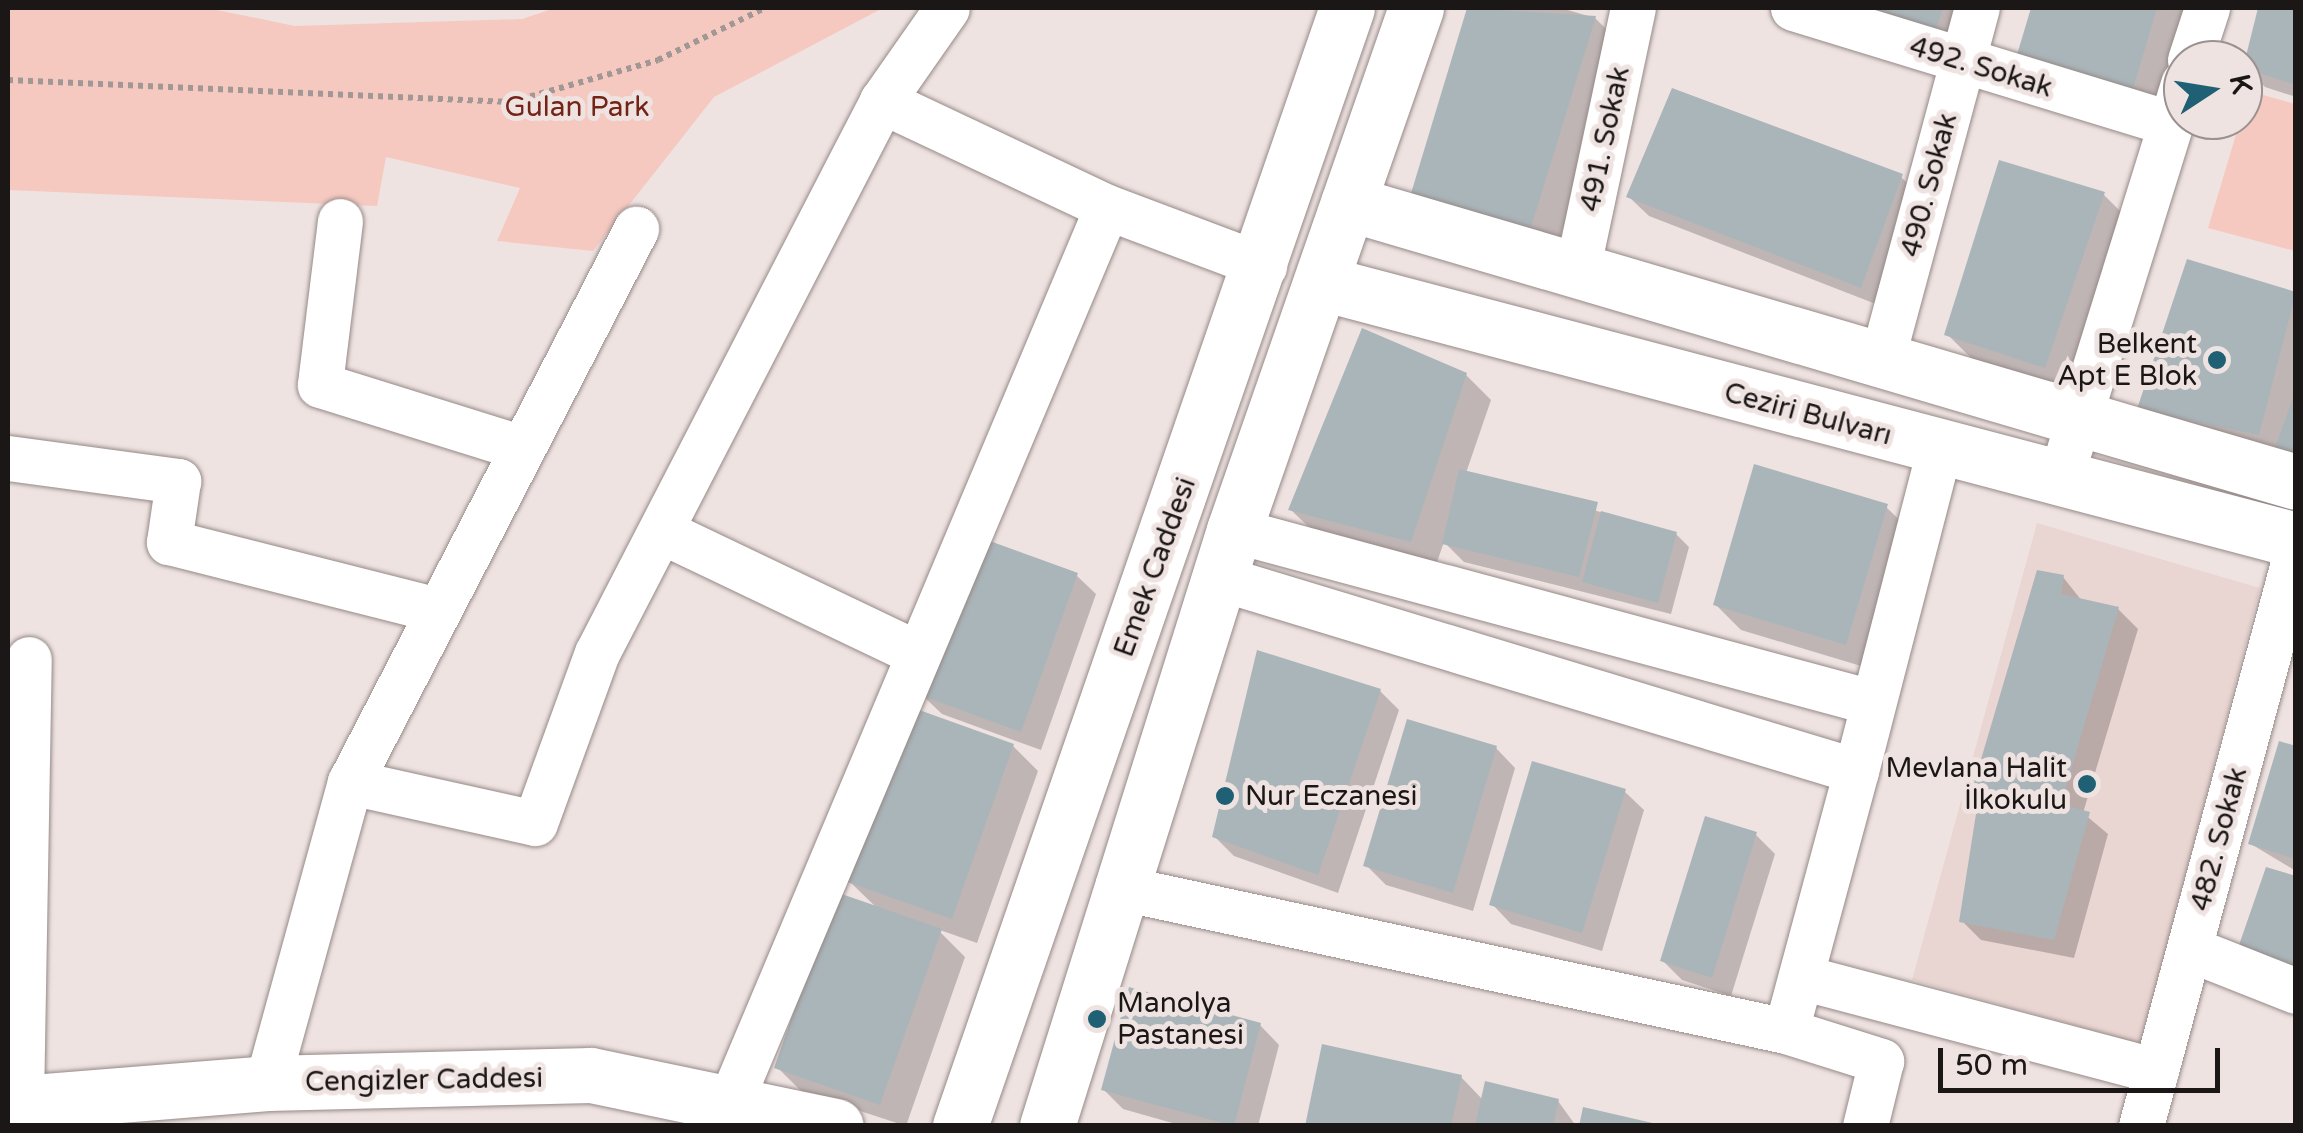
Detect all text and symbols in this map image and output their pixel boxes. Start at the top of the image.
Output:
street label: 492. Sokak [1906,29,2056,105]
north arrow [2163,40,2263,140]
street label: 491. Sokak [1573,63,1637,215]
text: K [2222,71,2259,97]
park label: Gulan Park [504,90,650,124]
street label: 490. Sokak [1894,109,1964,261]
place label: Belkent Apt E Blok [2057,327,2197,393]
marker: Belkent Apt E Blok [2206,349,2228,371]
street label: Ceziri Bulvarı [1721,376,1895,452]
street label: Emek Caddesi [1107,473,1203,661]
place label: Mevlana Halit İlkokulu [1886,751,2067,817]
street label: 482. Sokak [2184,763,2254,915]
marker: Mevlana Halit İlkokulu [2076,773,2098,795]
place label: Nur Eczanesi [1245,779,1418,813]
marker: Nur Eczanesi [1214,785,1236,807]
place label: Manolya Pastanesi [1117,986,1244,1052]
marker: Manolya Pastanesi [1086,1008,1108,1030]
scale bar [1943,1028,2226,1090]
text: 50 m [1955,1047,2028,1084]
street label: Cengizler Caddesi [305,1061,543,1099]

